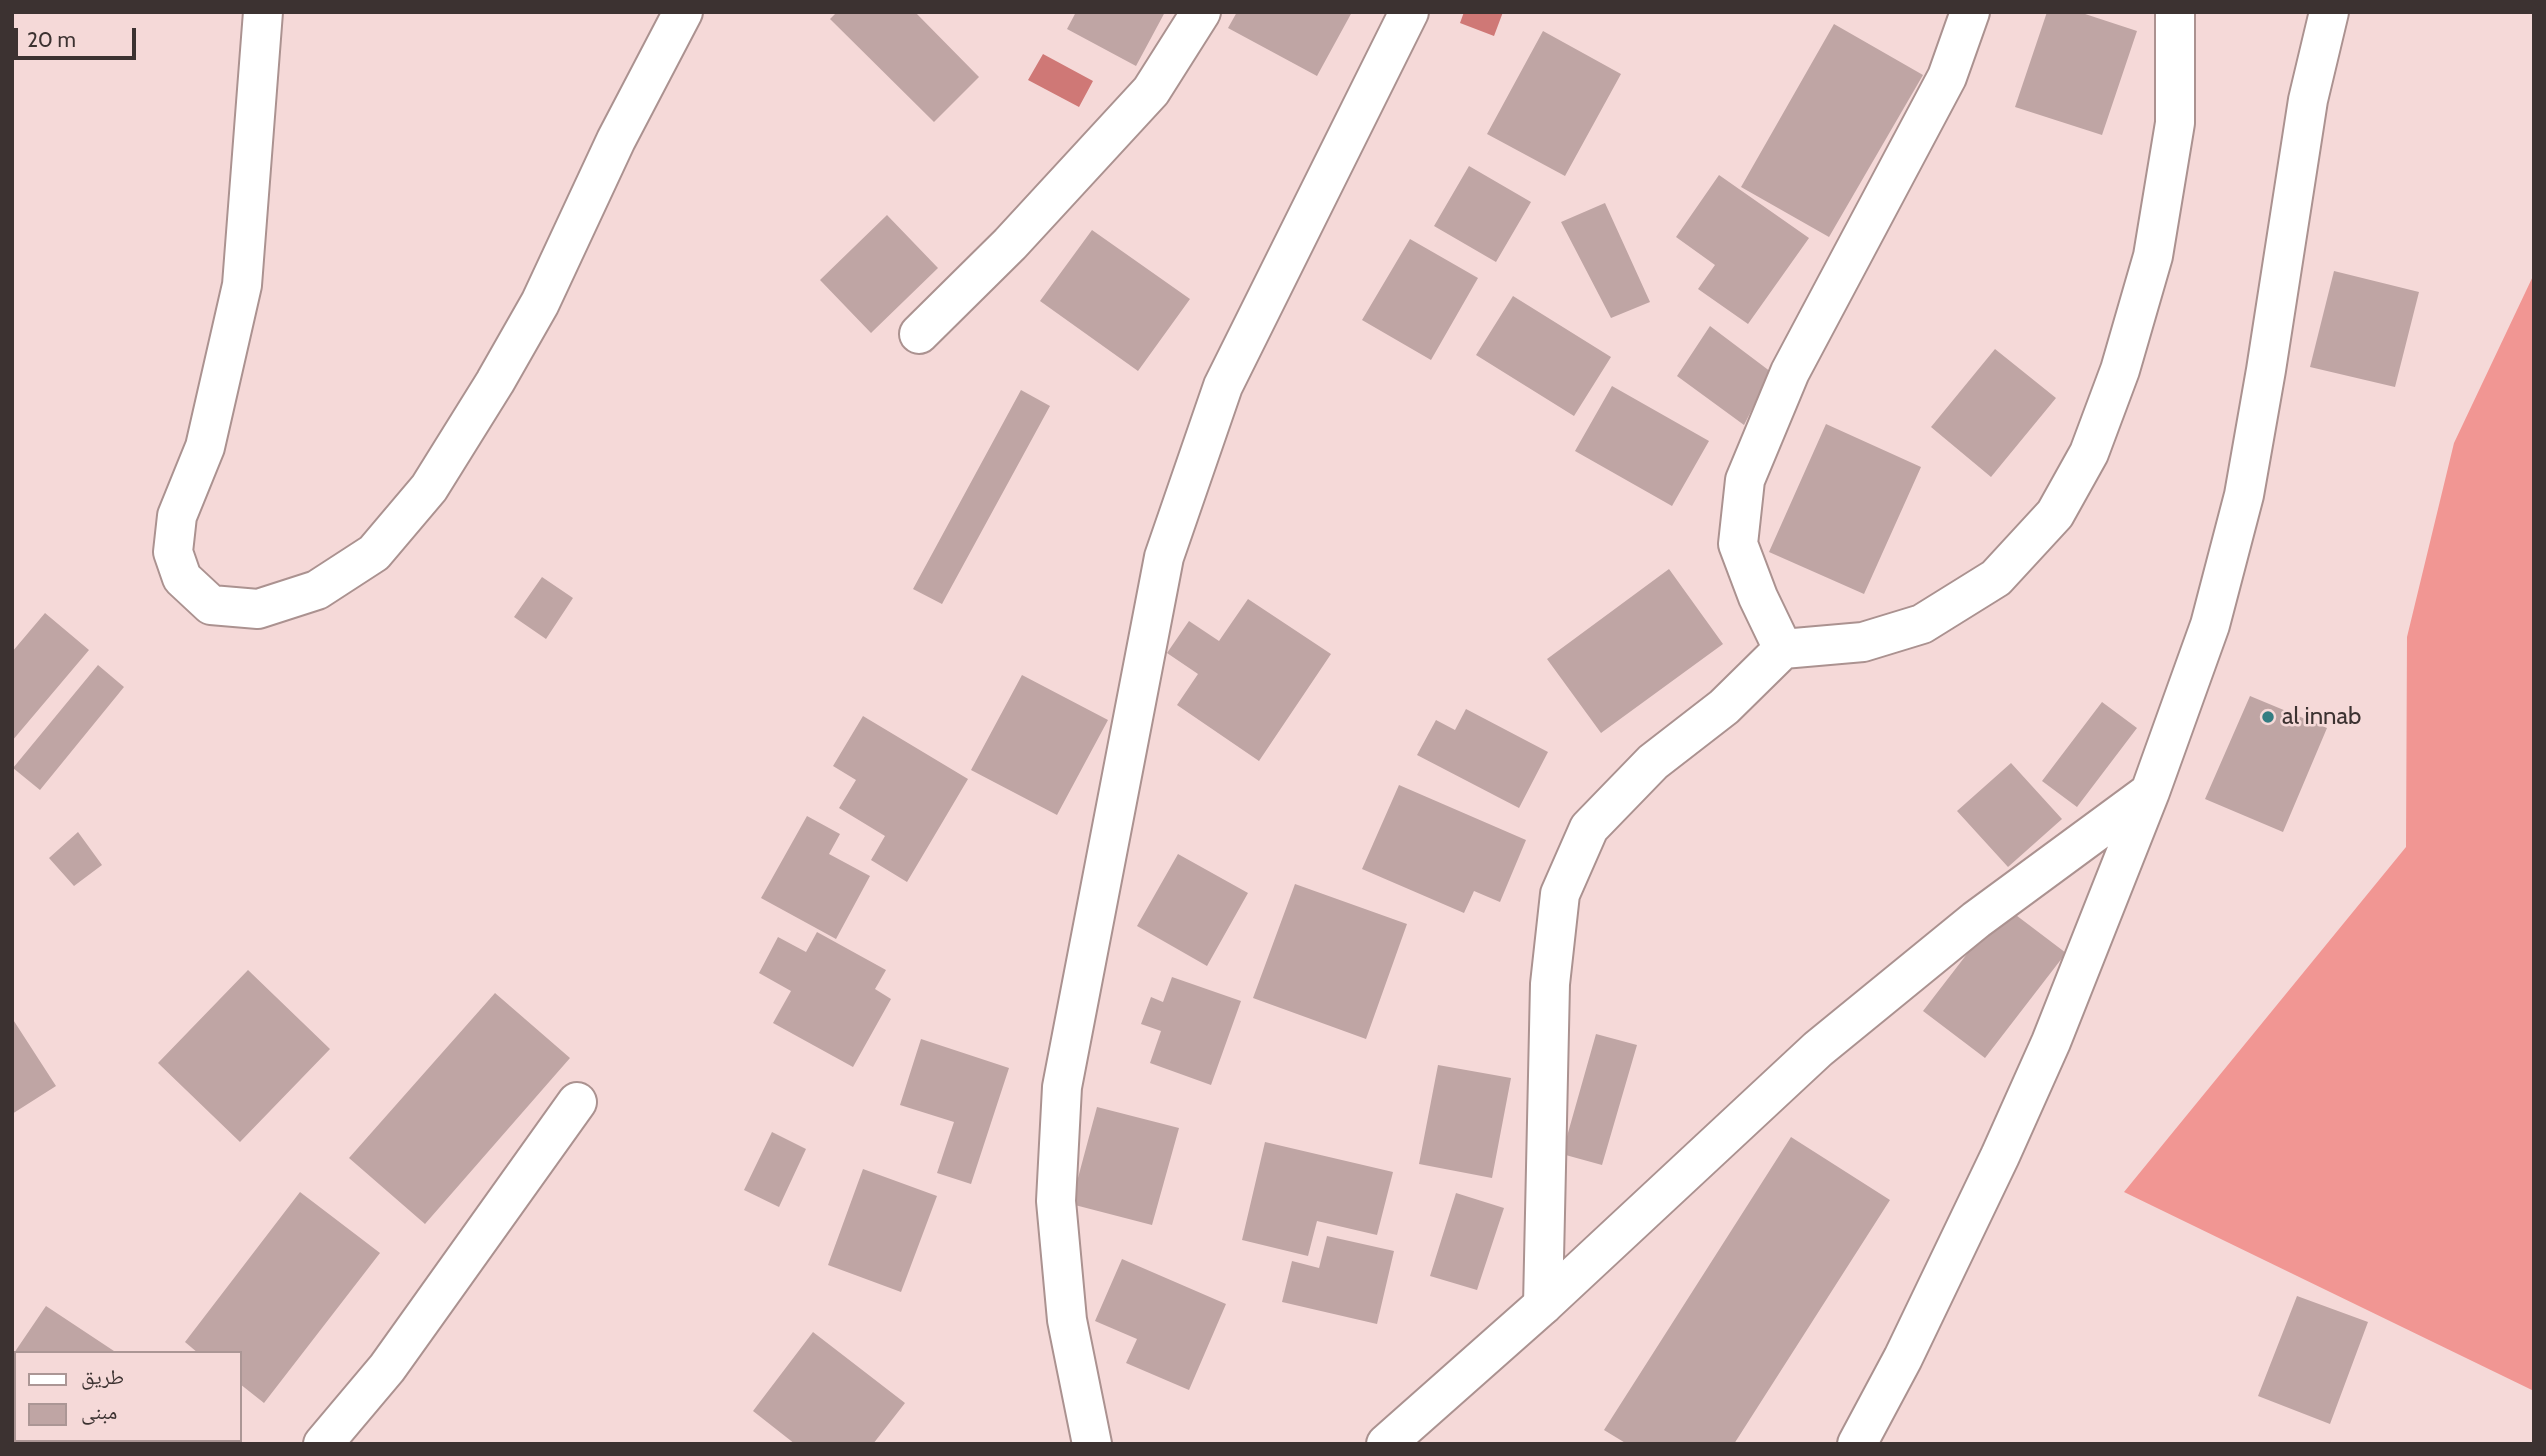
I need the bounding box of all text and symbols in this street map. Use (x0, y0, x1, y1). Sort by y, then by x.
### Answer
scale bar (18, 14, 140, 58)
text: 20 m (27, 27, 76, 52)
place label: al innab (2282, 703, 2361, 731)
marker: al innab (2260, 709, 2276, 725)
legend (14, 1351, 242, 1442)
text: طريق (81, 1364, 124, 1389)
text: مبنى (81, 1399, 117, 1424)

